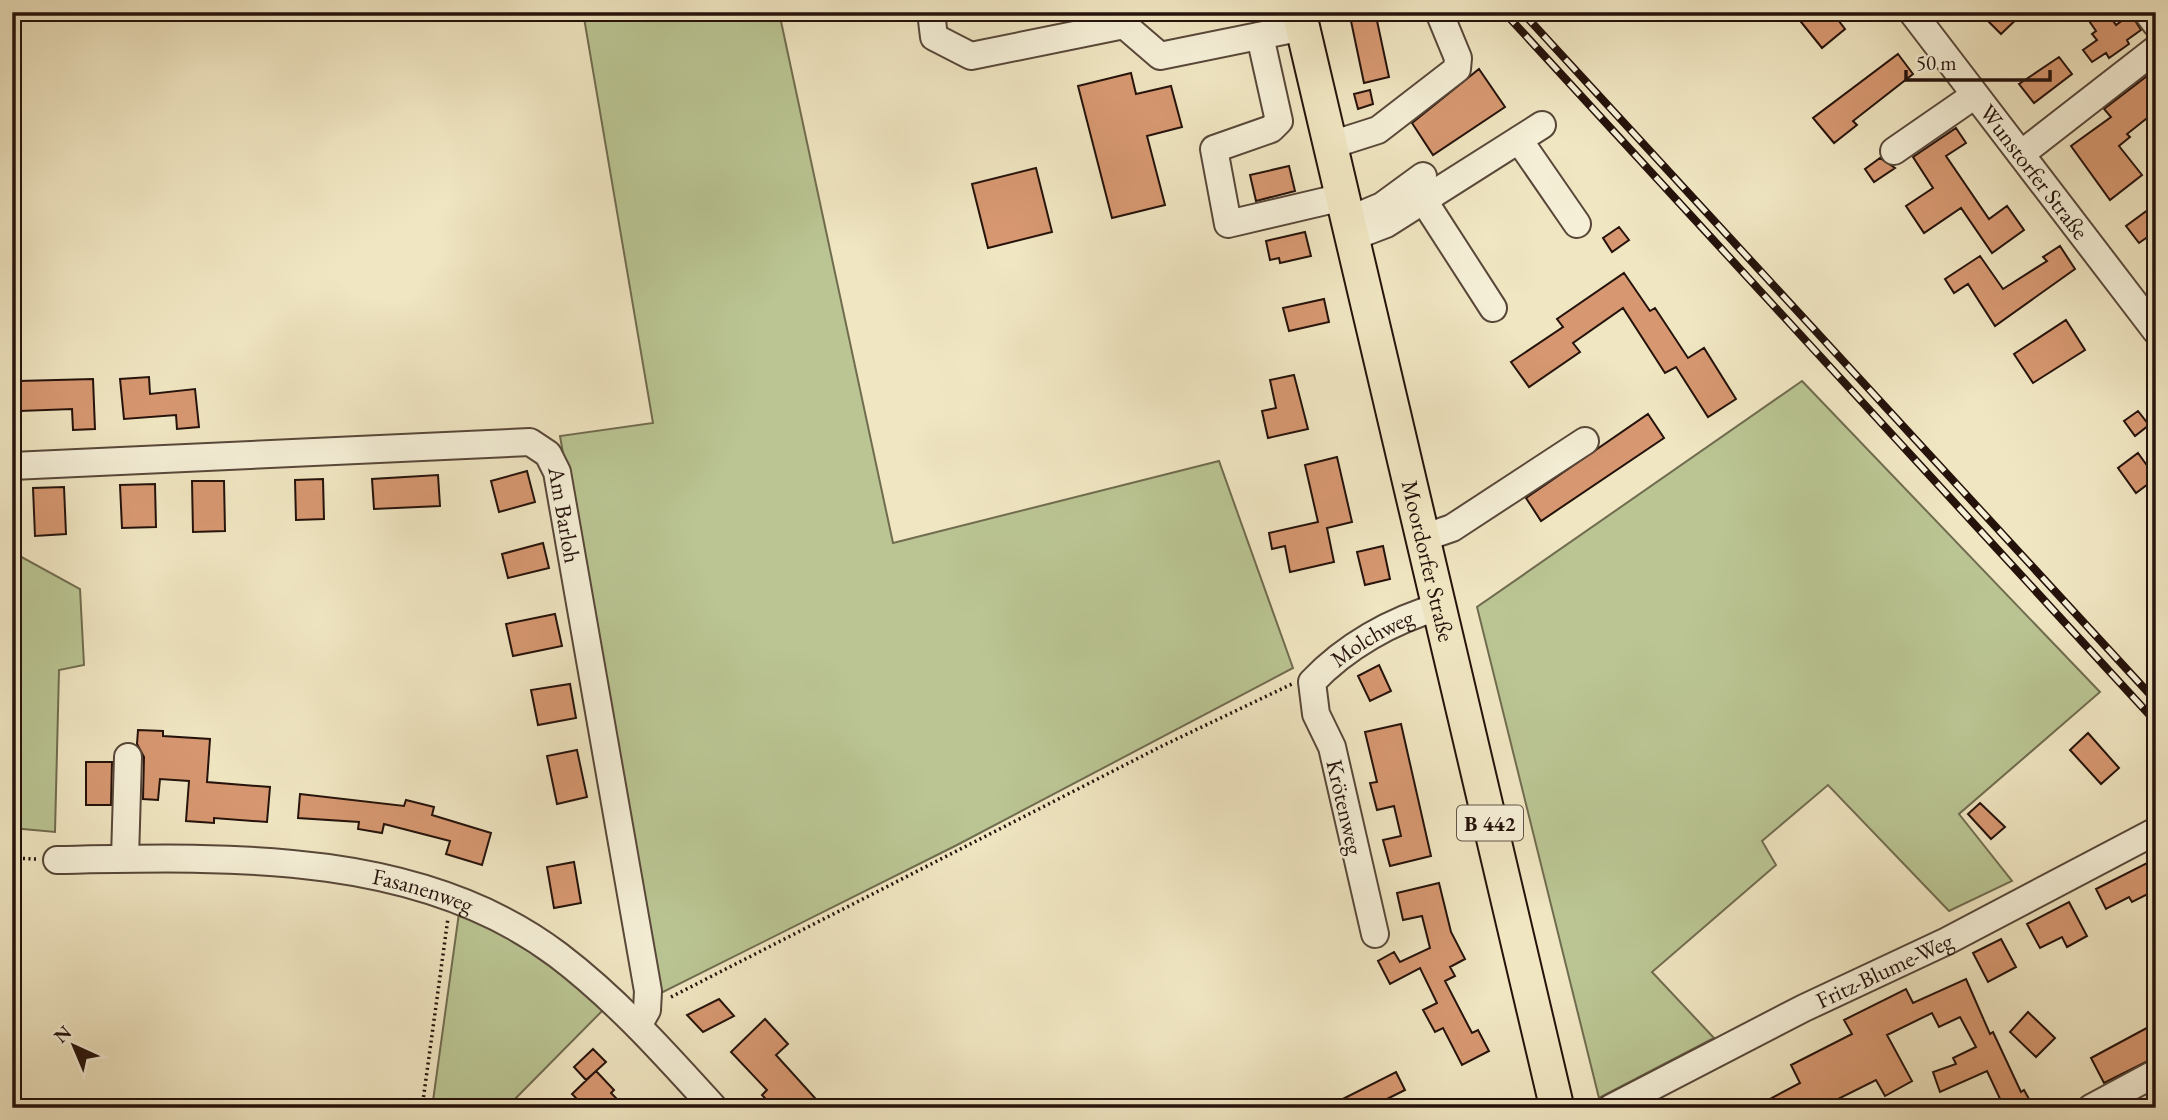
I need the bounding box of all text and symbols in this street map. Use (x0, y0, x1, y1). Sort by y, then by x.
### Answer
scale bar (1906, 38, 2049, 82)
text: 50 m (1916, 49, 1957, 76)
street label: Wunstorfer Straße (1973, 98, 2095, 245)
street label: Am Barloh (541, 464, 588, 566)
street label: Moordorfer Straße (1395, 477, 1462, 645)
street label: Molchweg (1324, 602, 1419, 674)
street label: Krötenweg (1320, 757, 1371, 858)
road number: B 442 (1457, 806, 1523, 840)
street label: Fasanenweg (370, 861, 479, 920)
street label: Fritz-Blume-Weg (1811, 925, 1958, 1015)
north arrow (38, 1012, 108, 1082)
text: N (48, 1019, 77, 1048)

